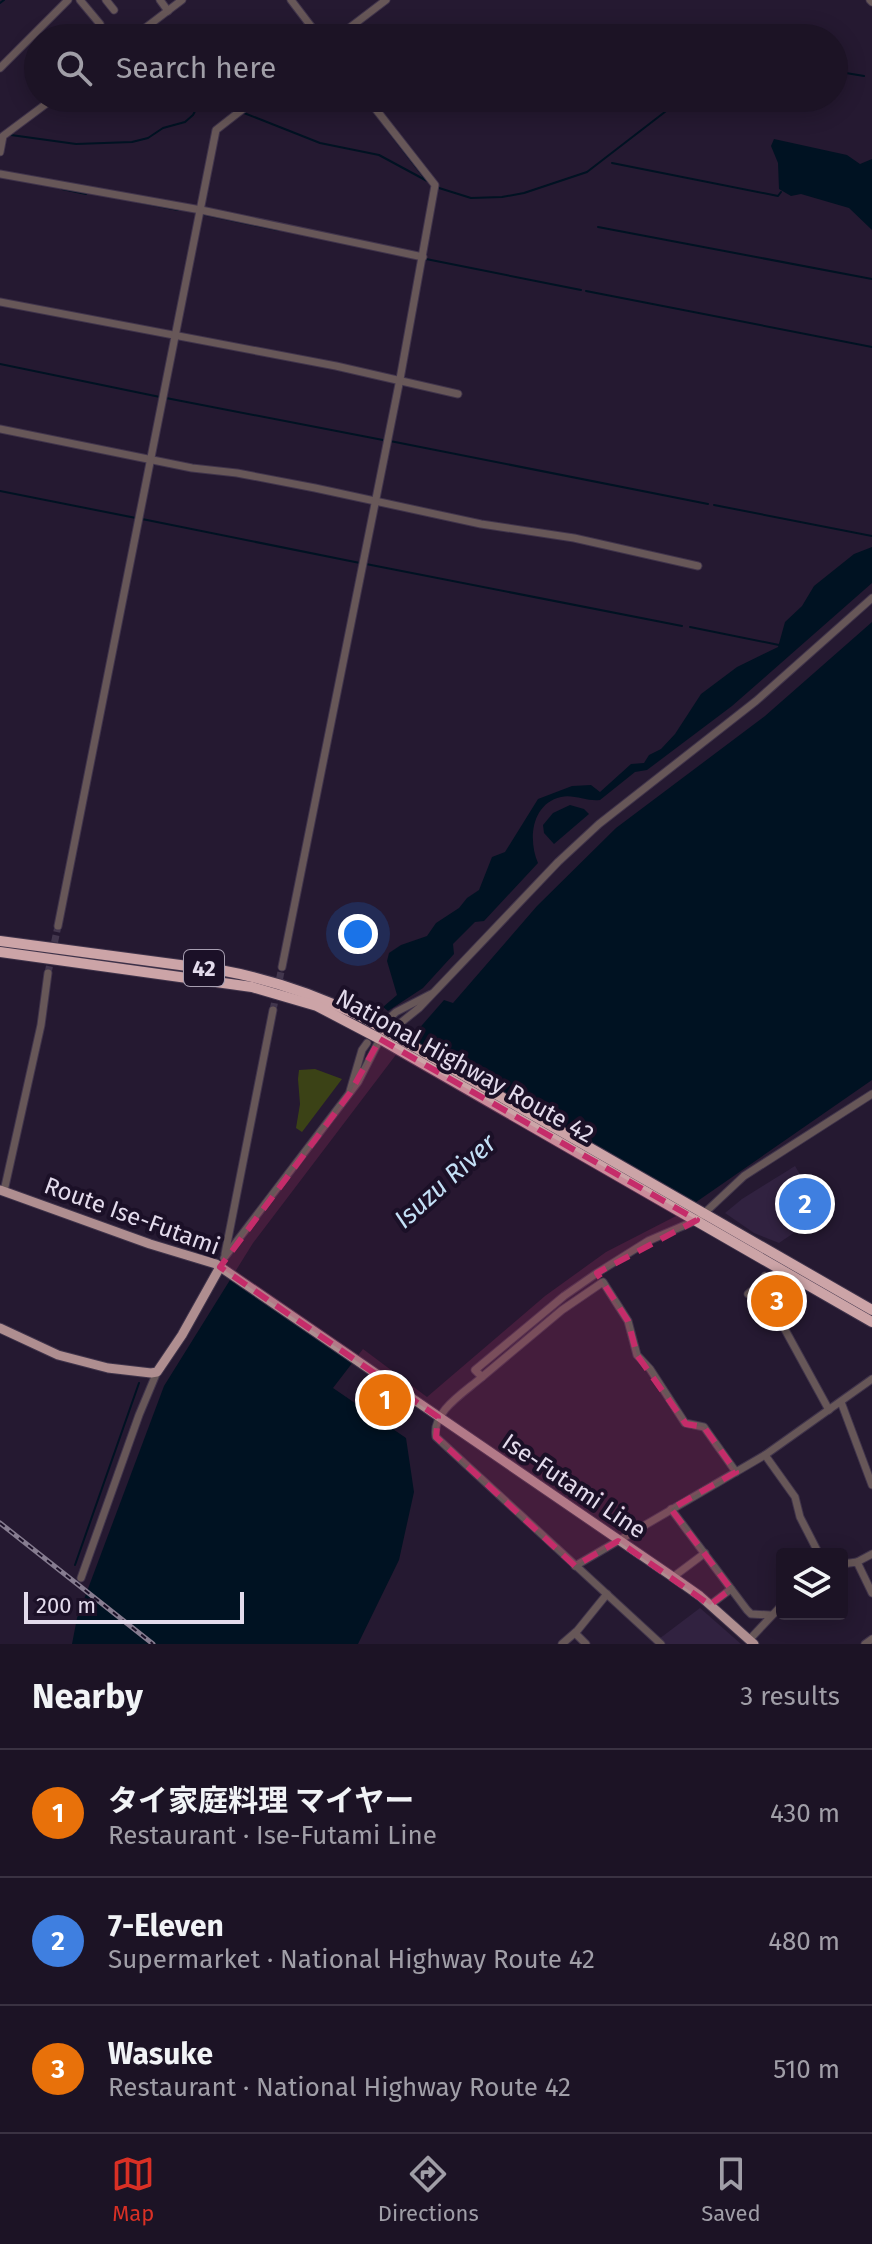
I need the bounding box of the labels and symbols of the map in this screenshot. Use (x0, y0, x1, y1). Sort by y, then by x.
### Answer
your location (338, 914, 378, 954)
road number: 42 (184, 950, 224, 986)
street label: National Highway Route 42 (331, 983, 599, 1149)
water label: Isuzu River (388, 1127, 503, 1235)
street label: Route Ise-Futami (40, 1171, 224, 1261)
pin: 2 (779, 1174, 831, 1234)
pin: 3 (751, 1271, 803, 1331)
pin: 1 (359, 1370, 411, 1430)
street label: Ise-Futami Line (497, 1428, 651, 1544)
scale bar (24, 1588, 244, 1624)

